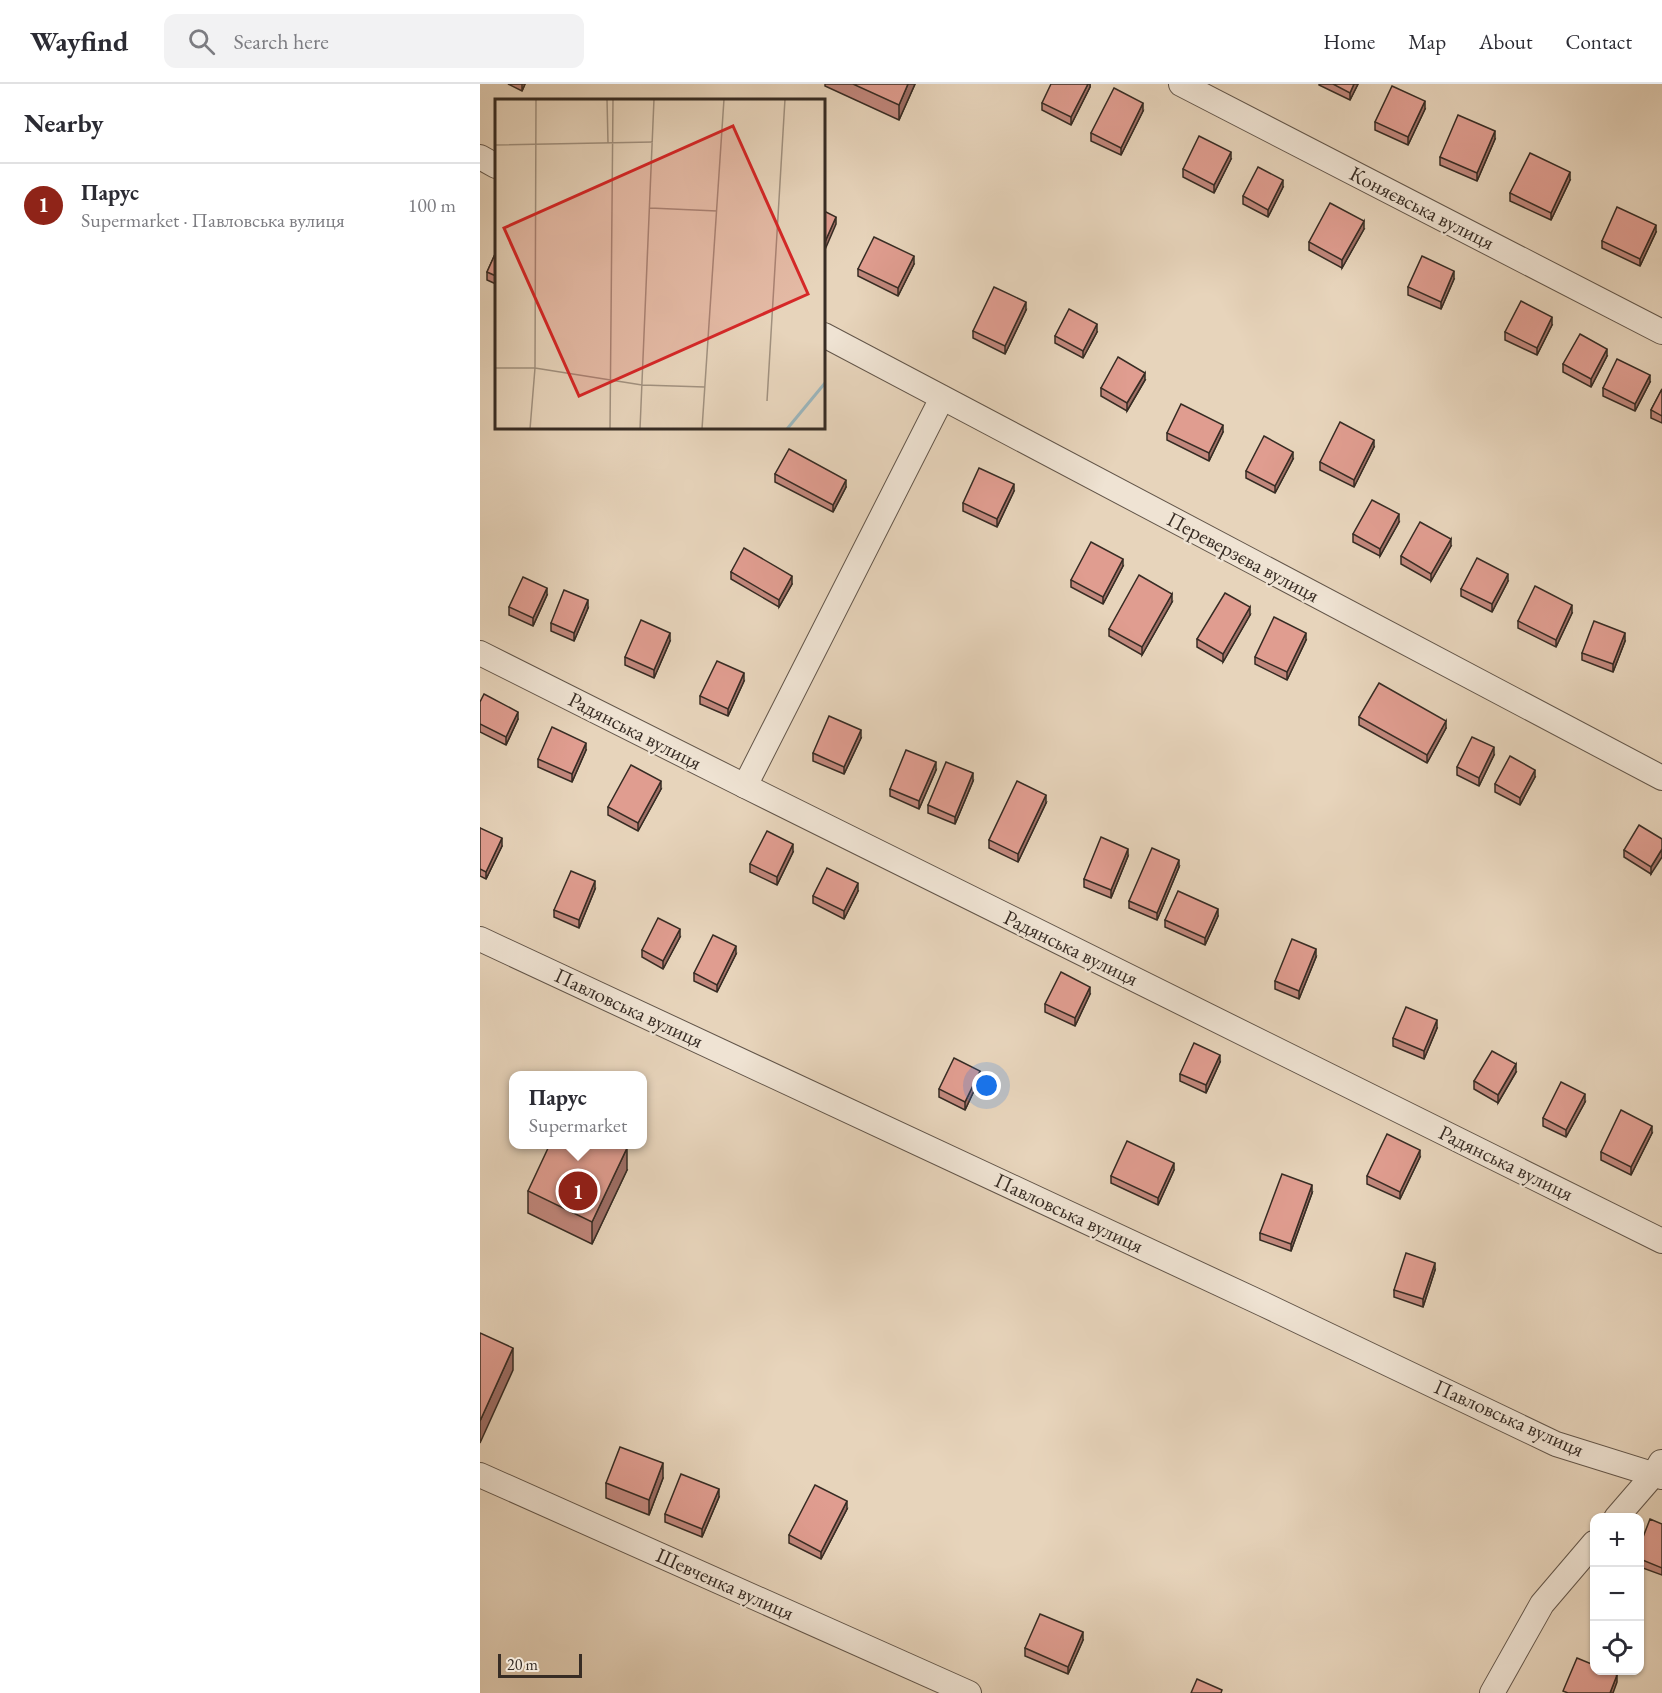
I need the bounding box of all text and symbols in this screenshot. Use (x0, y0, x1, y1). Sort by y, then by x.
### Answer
search box (164, 14, 584, 68)
text: Wayfind (30, 23, 128, 59)
icon: search (185, 25, 218, 58)
text: Search here (233, 27, 329, 56)
text: Home (1323, 28, 1375, 55)
text: Map (1408, 28, 1446, 55)
text: About (1479, 28, 1532, 55)
text: Contact (1565, 28, 1632, 55)
inset map (495, 99, 825, 429)
text: Nearby (24, 106, 104, 140)
street label: Коняєвська вулиця (1345, 159, 1499, 256)
text: Парус (81, 178, 139, 207)
text: 1 (38, 192, 49, 218)
text: 100 m (408, 192, 456, 218)
text: Supermarket · Павловська вулиця (81, 207, 345, 233)
street label: Переверзєва вулиця (1162, 505, 1324, 608)
street label: Радянська вулиця (564, 685, 706, 776)
street label: Радянська вулиця (1000, 903, 1143, 992)
street label: Павловська вулиця (551, 961, 708, 1054)
popup (509, 1071, 647, 1149)
your location (972, 1071, 1001, 1100)
text: Парус (529, 1083, 587, 1112)
text: Supermarket (529, 1112, 627, 1138)
street label: Радянська вулиця (1435, 1118, 1578, 1207)
street label: Павловська вулиця (991, 1166, 1148, 1259)
pin: 1 (558, 1168, 598, 1214)
street label: Павловська вулиця (1430, 1372, 1588, 1463)
map controls (1590, 1513, 1644, 1675)
button: + (1590, 1513, 1644, 1567)
street label: Шевченка вулиця (652, 1541, 798, 1626)
button: − (1590, 1567, 1644, 1621)
button: locate (1590, 1621, 1644, 1675)
scale bar (498, 1651, 582, 1678)
text: 20 m (507, 1654, 538, 1675)

